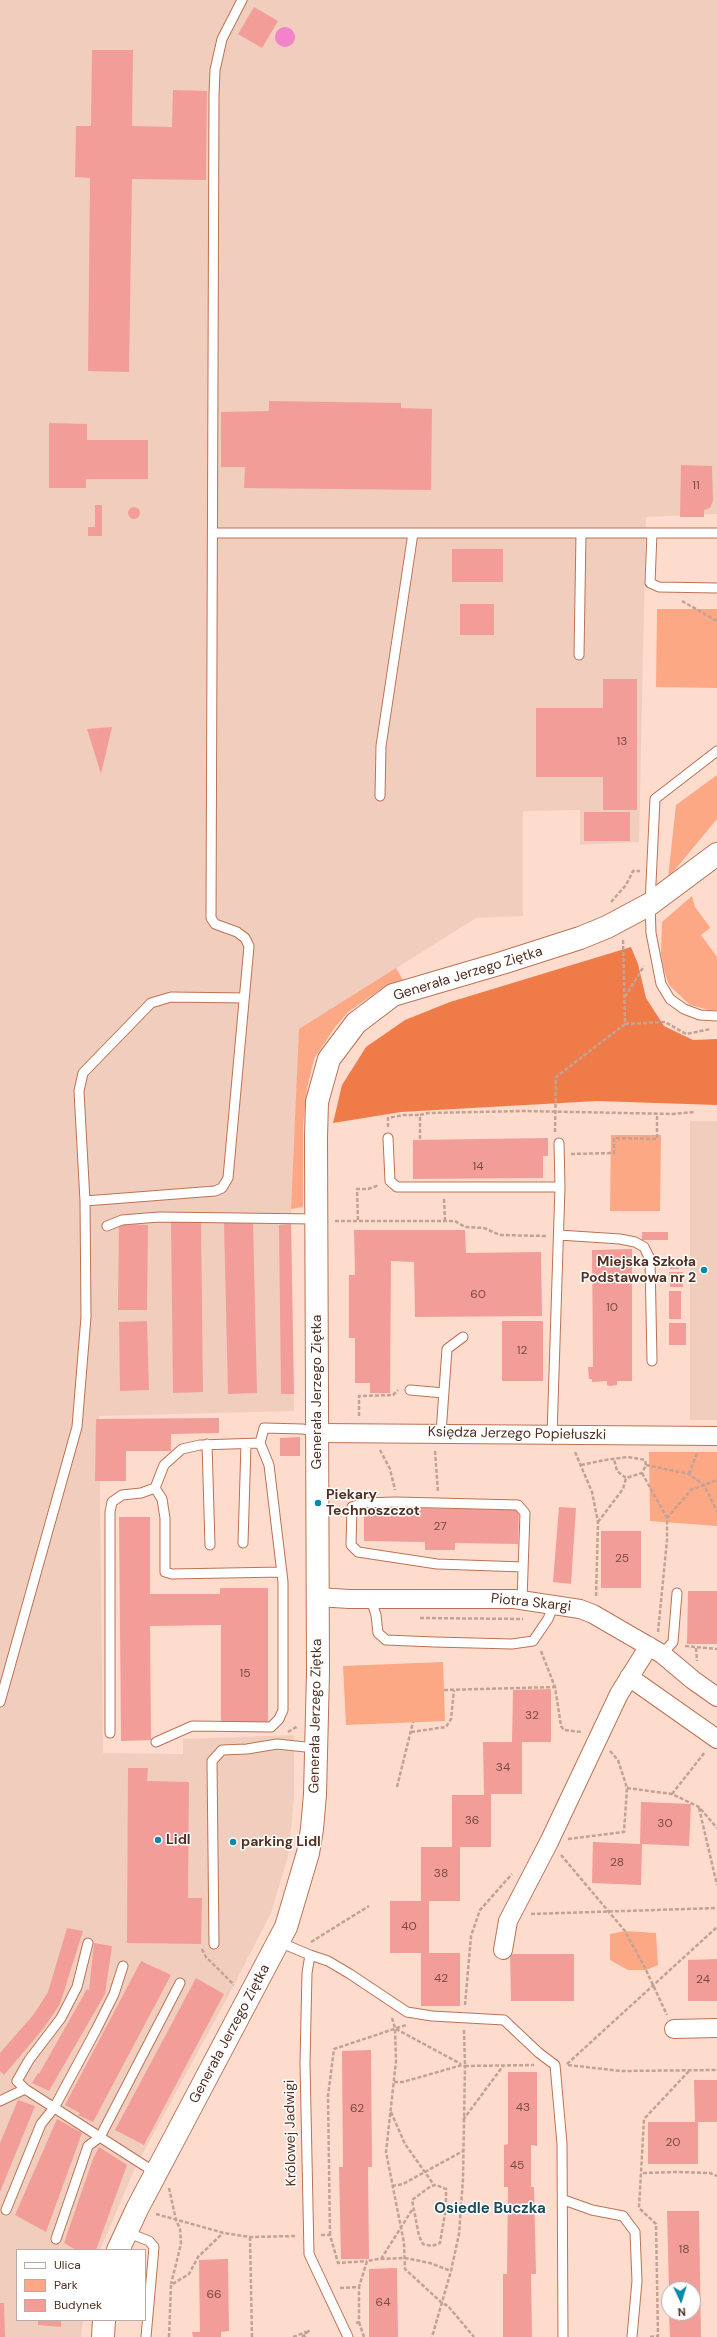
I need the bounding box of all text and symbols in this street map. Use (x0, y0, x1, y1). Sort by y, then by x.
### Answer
house number: 11 (692, 479, 700, 493)
house number: 13 (617, 735, 627, 749)
street label: Generała Jerzego Ziętka (391, 943, 545, 1005)
house number: 14 (472, 1160, 484, 1174)
place label: Miejska Szkoła Podstawowa nr 2 (581, 1254, 696, 1286)
marker: Miejska Szkoła Podstawowa nr 2 (699, 1265, 709, 1275)
house number: 60 (470, 1288, 486, 1302)
house number: 10 (606, 1301, 618, 1315)
street label: Generała Jerzego Ziętka (309, 1315, 325, 1469)
house number: 12 (517, 1344, 527, 1358)
street label: Księdza Jerzego Popiełuszki (428, 1424, 606, 1444)
place label: Piekary Technoszczot (326, 1487, 420, 1520)
marker: Piekary Technoszczot (313, 1498, 323, 1508)
house number: 27 (433, 1520, 447, 1534)
house number: 25 (615, 1552, 629, 1566)
street label: Piotra Skargi (490, 1590, 572, 1616)
street label: Generała Jerzego Ziętka (306, 1638, 326, 1794)
house number: 15 (239, 1667, 251, 1681)
house number: 32 (525, 1709, 539, 1723)
house number: 34 (496, 1761, 510, 1775)
house number: 36 (465, 1814, 479, 1828)
house number: 30 (657, 1817, 673, 1831)
place label: Lidl (166, 1832, 191, 1848)
place label: parking Lidl (241, 1834, 321, 1850)
marker: Lidl (153, 1835, 163, 1845)
marker: parking Lidl (228, 1837, 238, 1847)
house number: 28 (610, 1856, 624, 1870)
house number: 38 (434, 1867, 448, 1881)
house number: 40 (401, 1920, 417, 1934)
street label: Generała Jerzego Ziętka (186, 1962, 274, 2106)
house number: 42 (434, 1972, 448, 1986)
house number: 24 (696, 1973, 710, 1987)
street label: Królowej Jadwigi (282, 2080, 300, 2186)
house number: 43 (516, 2101, 530, 2115)
house number: 62 (350, 2102, 364, 2116)
house number: 20 (666, 2136, 680, 2150)
house number: 45 (510, 2159, 524, 2173)
district label: Osiedle Buczka (434, 2200, 546, 2218)
house number: 18 (678, 2243, 690, 2257)
legend (16, 2249, 146, 2321)
text: Ulica (54, 2257, 81, 2273)
text: Park (54, 2277, 78, 2293)
north arrow (661, 2281, 701, 2321)
house number: 66 (206, 2288, 222, 2302)
house number: 64 (376, 2296, 390, 2310)
text: Budynek (54, 2297, 102, 2313)
text: N (677, 2305, 686, 2319)

